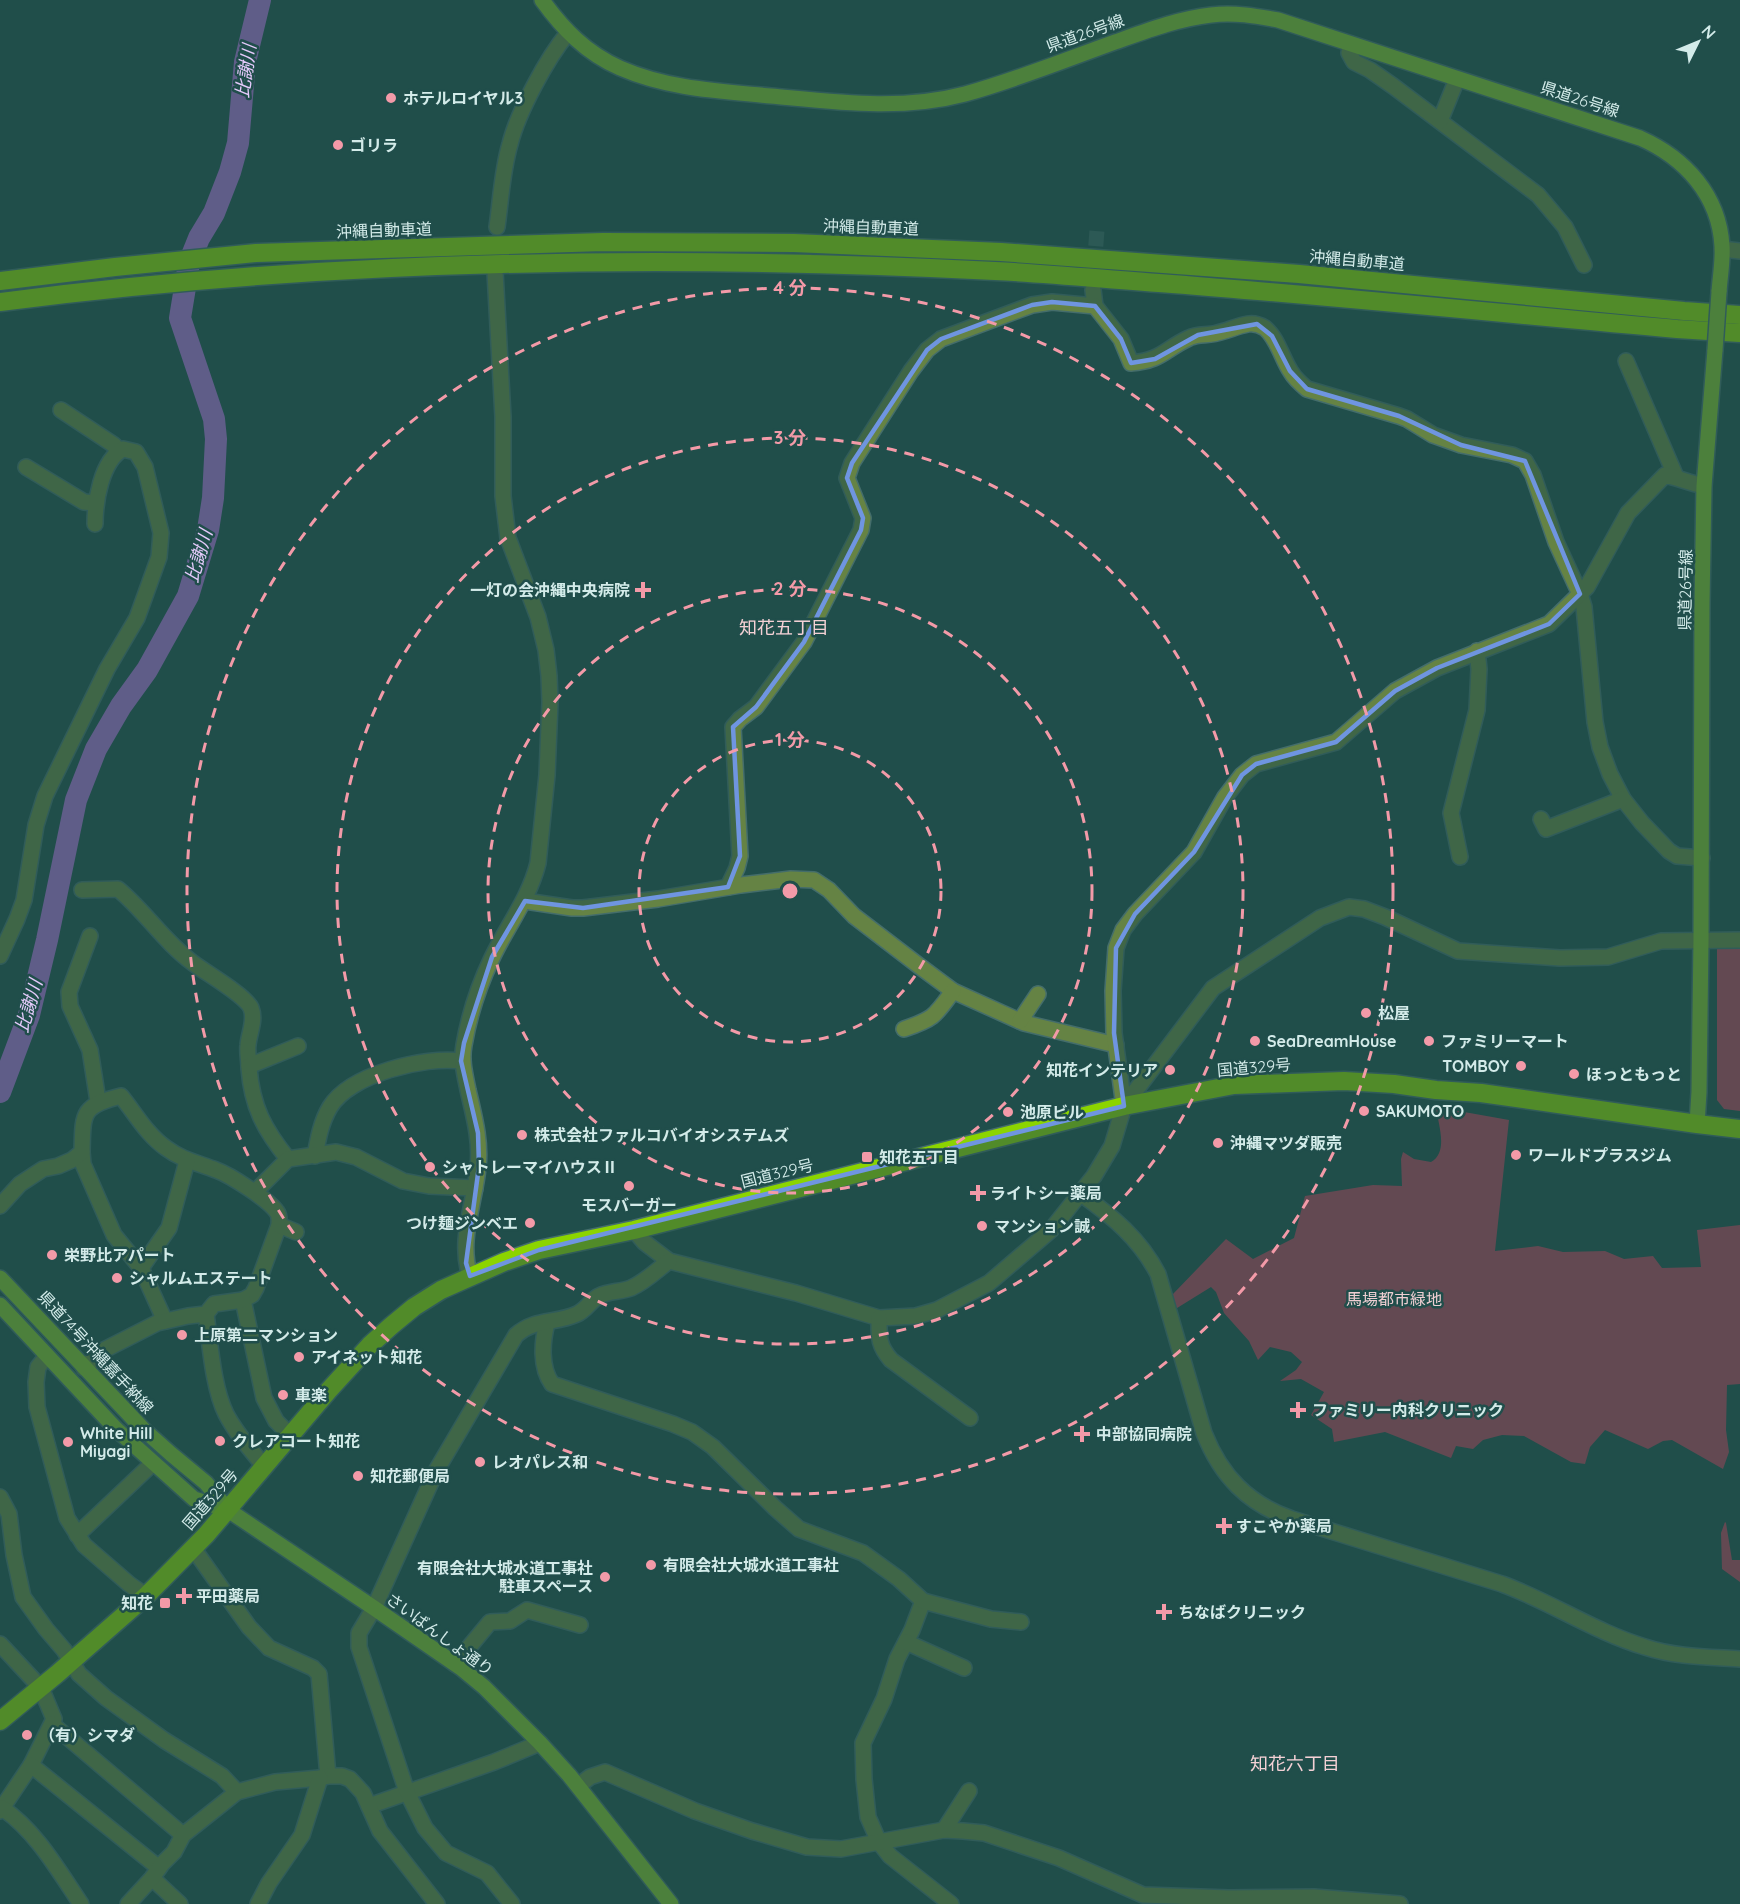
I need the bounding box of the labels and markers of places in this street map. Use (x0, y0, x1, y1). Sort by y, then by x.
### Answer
place label: ホテルロイヤル3 (403, 88, 523, 108)
marker: ホテルロイヤル3 (384, 91, 398, 105)
place label: ゴリラ (350, 135, 398, 155)
marker: ゴリラ (331, 138, 345, 152)
place label: 一灯の会沖縄中央病院 (470, 580, 630, 600)
marker: 一灯の会沖縄中央病院 (634, 581, 652, 599)
centre of rings (780, 881, 800, 901)
place label: 松屋 (1378, 1003, 1410, 1023)
marker: 松屋 (1359, 1006, 1373, 1020)
place label: SeaDreamHouse (1267, 1031, 1396, 1051)
place label: ファミリーマート (1441, 1031, 1569, 1051)
marker: SeaDreamHouse (1248, 1034, 1262, 1048)
marker: ファミリーマート (1422, 1034, 1436, 1048)
place label: TOMBOY (1442, 1056, 1509, 1076)
marker: TOMBOY (1514, 1059, 1528, 1073)
place label: 知花インテリア (1046, 1060, 1158, 1080)
marker: 知花インテリア (1163, 1063, 1177, 1077)
place label: ほっともっと (1586, 1064, 1682, 1084)
marker: ほっともっと (1567, 1067, 1581, 1081)
place label: SAKUMOTO (1376, 1101, 1464, 1121)
place label: 池原ビル (1020, 1102, 1084, 1122)
marker: SAKUMOTO (1357, 1104, 1371, 1118)
marker: 池原ビル (1001, 1105, 1015, 1119)
place label: 株式会社ファルコバイオシステムズ (534, 1125, 789, 1145)
marker: 株式会社ファルコバイオシステムズ (515, 1128, 529, 1142)
place label: 沖縄マツダ販売 (1230, 1133, 1342, 1153)
marker: 沖縄マツダ販売 (1211, 1136, 1225, 1150)
place label: ワールドプラスジム (1528, 1145, 1672, 1165)
place label: 知花五丁目 (879, 1147, 959, 1167)
marker: ワールドプラスジム (1509, 1148, 1523, 1162)
marker: 知花五丁目 (860, 1150, 874, 1164)
place label: シャトレーマイハウスⅡ (442, 1157, 618, 1177)
marker: シャトレーマイハウスⅡ (423, 1160, 437, 1174)
marker: モスバーガー (622, 1179, 636, 1193)
place label: ライトシー薬局 (990, 1183, 1102, 1203)
marker: ライトシー薬局 (971, 1186, 985, 1200)
place label: モスバーガー (581, 1195, 677, 1215)
place label: つけ麺ジンベエ (406, 1213, 518, 1233)
marker: つけ麺ジンベエ (523, 1216, 537, 1230)
place label: マンション誠 (994, 1216, 1090, 1236)
marker: マンション誠 (975, 1219, 989, 1233)
place label: 栄野比アパート (64, 1245, 176, 1265)
marker: 栄野比アパート (45, 1248, 59, 1262)
place label: シャルムエステート (129, 1268, 273, 1288)
marker: シャルムエステート (110, 1271, 124, 1285)
place label: 上原第二マンション (194, 1325, 338, 1345)
marker: 上原第二マンション (175, 1328, 189, 1342)
place label: アイネット知花 (311, 1347, 422, 1367)
marker: アイネット知花 (292, 1350, 306, 1364)
place label: 車楽 (295, 1385, 327, 1405)
marker: 車楽 (276, 1388, 290, 1402)
place label: ファミリー内科クリニック (1312, 1400, 1504, 1420)
marker: ファミリー内科クリニック (1289, 1401, 1307, 1419)
place label: White Hill Miyagi (80, 1423, 153, 1461)
place label: 中部協同病院 (1096, 1424, 1192, 1444)
marker: 中部協同病院 (1073, 1425, 1091, 1443)
place label: クレアコート知花 (232, 1431, 360, 1451)
marker: クレアコート知花 (213, 1434, 227, 1448)
marker: White Hill Miyagi (61, 1435, 75, 1449)
place label: レオパレス和 (492, 1452, 588, 1472)
marker: レオパレス和 (473, 1455, 487, 1469)
place label: 知花郵便局 (370, 1466, 450, 1486)
marker: 知花郵便局 (351, 1469, 365, 1483)
place label: すこやか薬局 (1236, 1516, 1332, 1536)
marker: すこやか薬局 (1217, 1519, 1231, 1533)
place label: 有限会社大城水道工事社 (663, 1555, 839, 1575)
place label: 有限会社大城水道工事社 駐車スペース (417, 1558, 593, 1596)
marker: 有限会社大城水道工事社 (644, 1558, 658, 1572)
marker: 有限会社大城水道工事社 駐車スペース (598, 1570, 612, 1584)
place label: 平田薬局 (196, 1586, 260, 1606)
marker: 平田薬局 (177, 1589, 191, 1603)
place label: 知花 (121, 1593, 153, 1613)
marker: 知花 (158, 1596, 172, 1610)
place label: ちなばクリニック (1178, 1602, 1306, 1622)
marker: ちなばクリニック (1155, 1603, 1173, 1621)
place label: （有）シマダ (39, 1725, 135, 1745)
marker: （有）シマダ (20, 1728, 34, 1742)

